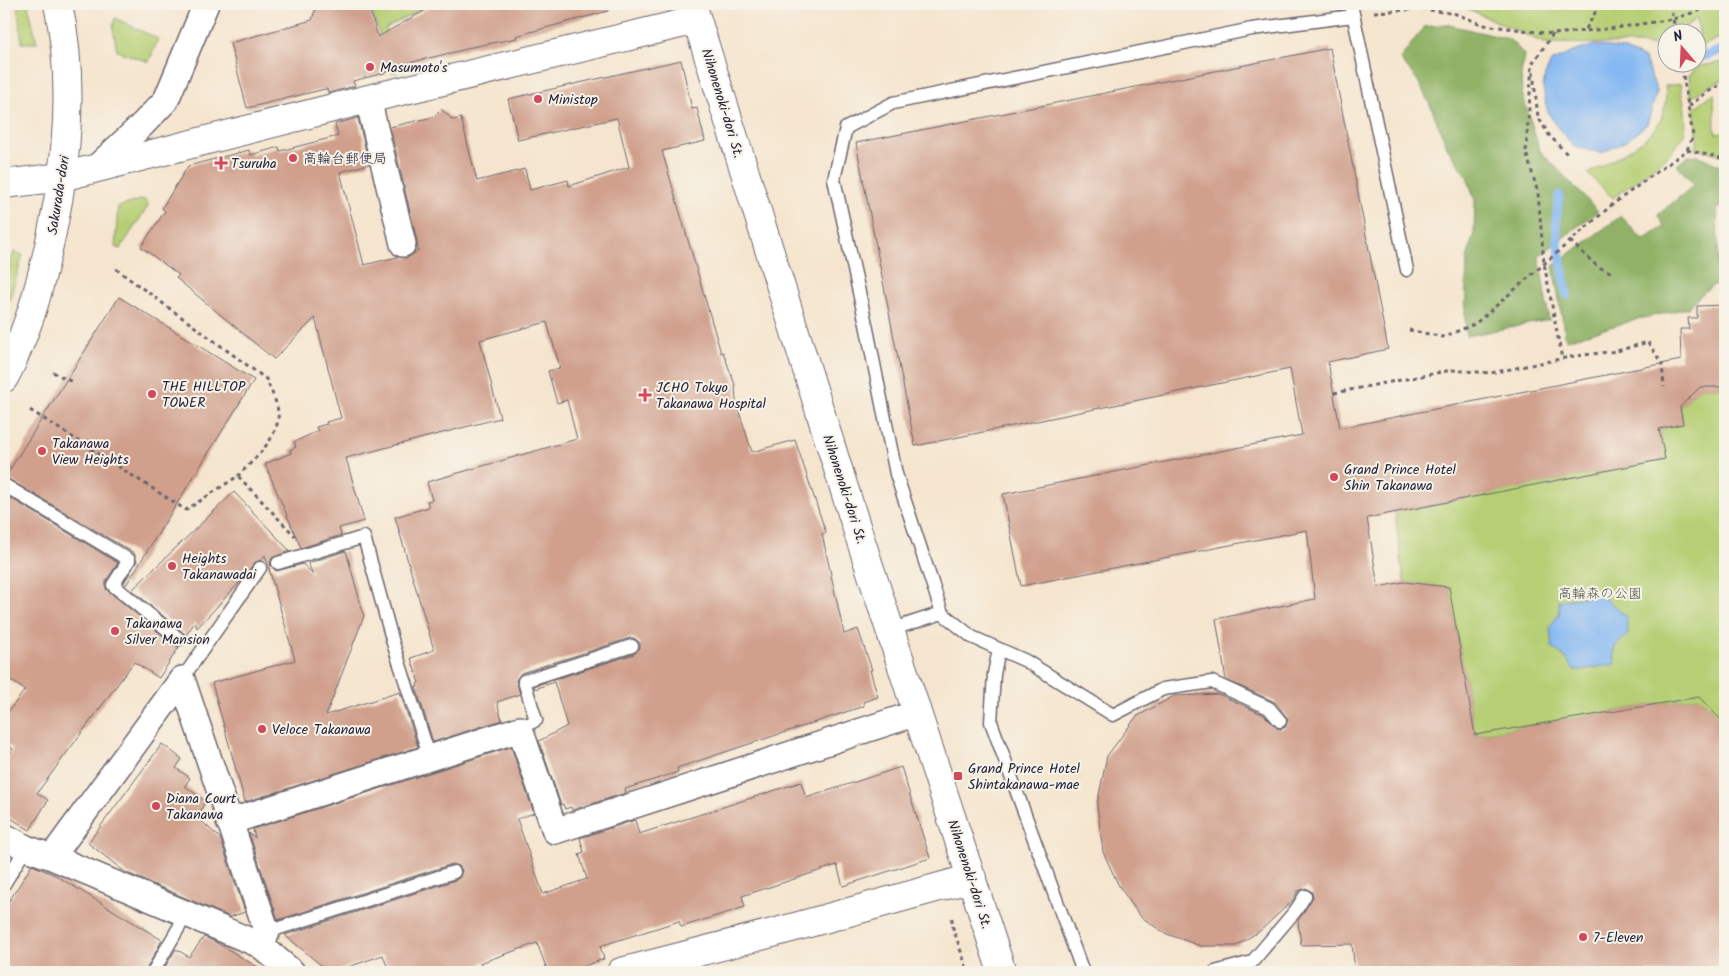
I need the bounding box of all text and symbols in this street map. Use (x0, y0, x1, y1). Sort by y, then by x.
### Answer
north arrow (1656, 22, 1706, 72)
text: N (1670, 25, 1686, 48)
street label: Nihonenoki-dori St. (695, 46, 749, 161)
place label: Masumoto's (380, 57, 448, 79)
marker: Masumoto's (364, 61, 376, 73)
place label: Ministop (548, 89, 598, 111)
marker: Ministop (532, 93, 544, 105)
place label: 高輪台郵便局 (303, 148, 387, 170)
marker: 高輪台郵便局 (287, 152, 299, 164)
street label: Sakurada-dori (42, 153, 76, 236)
place label: Tsuruha (231, 153, 277, 175)
marker: Tsuruha (215, 157, 227, 169)
place label: THE HILLTOP TOWER (162, 376, 246, 414)
place label: JCHO Tokyo Takanawa Hospital (656, 377, 767, 415)
marker: THE HILLTOP TOWER (146, 388, 158, 400)
marker: JCHO Tokyo Takanawa Hospital (638, 388, 652, 402)
street label: Nihonenoki-dori St. (816, 432, 872, 547)
place label: Takanawa View Heights (52, 433, 129, 471)
marker: Takanawa View Heights (36, 445, 48, 457)
place label: Grand Prince Hotel Shin Takanawa (1344, 459, 1456, 497)
marker: Grand Prince Hotel Shin Takanawa (1328, 471, 1340, 483)
place label: Heights Takanawadai (182, 548, 257, 586)
marker: Heights Takanawadai (166, 560, 178, 572)
park label: 高輪森の公園 (1558, 583, 1642, 605)
place label: Takanawa Silver Mansion (125, 613, 210, 651)
marker: Takanawa Silver Mansion (109, 625, 121, 637)
place label: Veloce Takanawa (272, 719, 371, 741)
marker: Veloce Takanawa (256, 723, 268, 735)
place label: Grand Prince Hotel Shintakanawa-mae (968, 758, 1080, 796)
marker: Grand Prince Hotel Shintakanawa-mae (952, 770, 964, 782)
place label: Diana Court Takanawa (166, 788, 237, 826)
marker: Diana Court Takanawa (150, 800, 162, 812)
street label: Nihonenoki-dori St. (941, 817, 997, 932)
place label: 7-Eleven (1593, 927, 1643, 949)
marker: 7-Eleven (1577, 931, 1589, 943)

